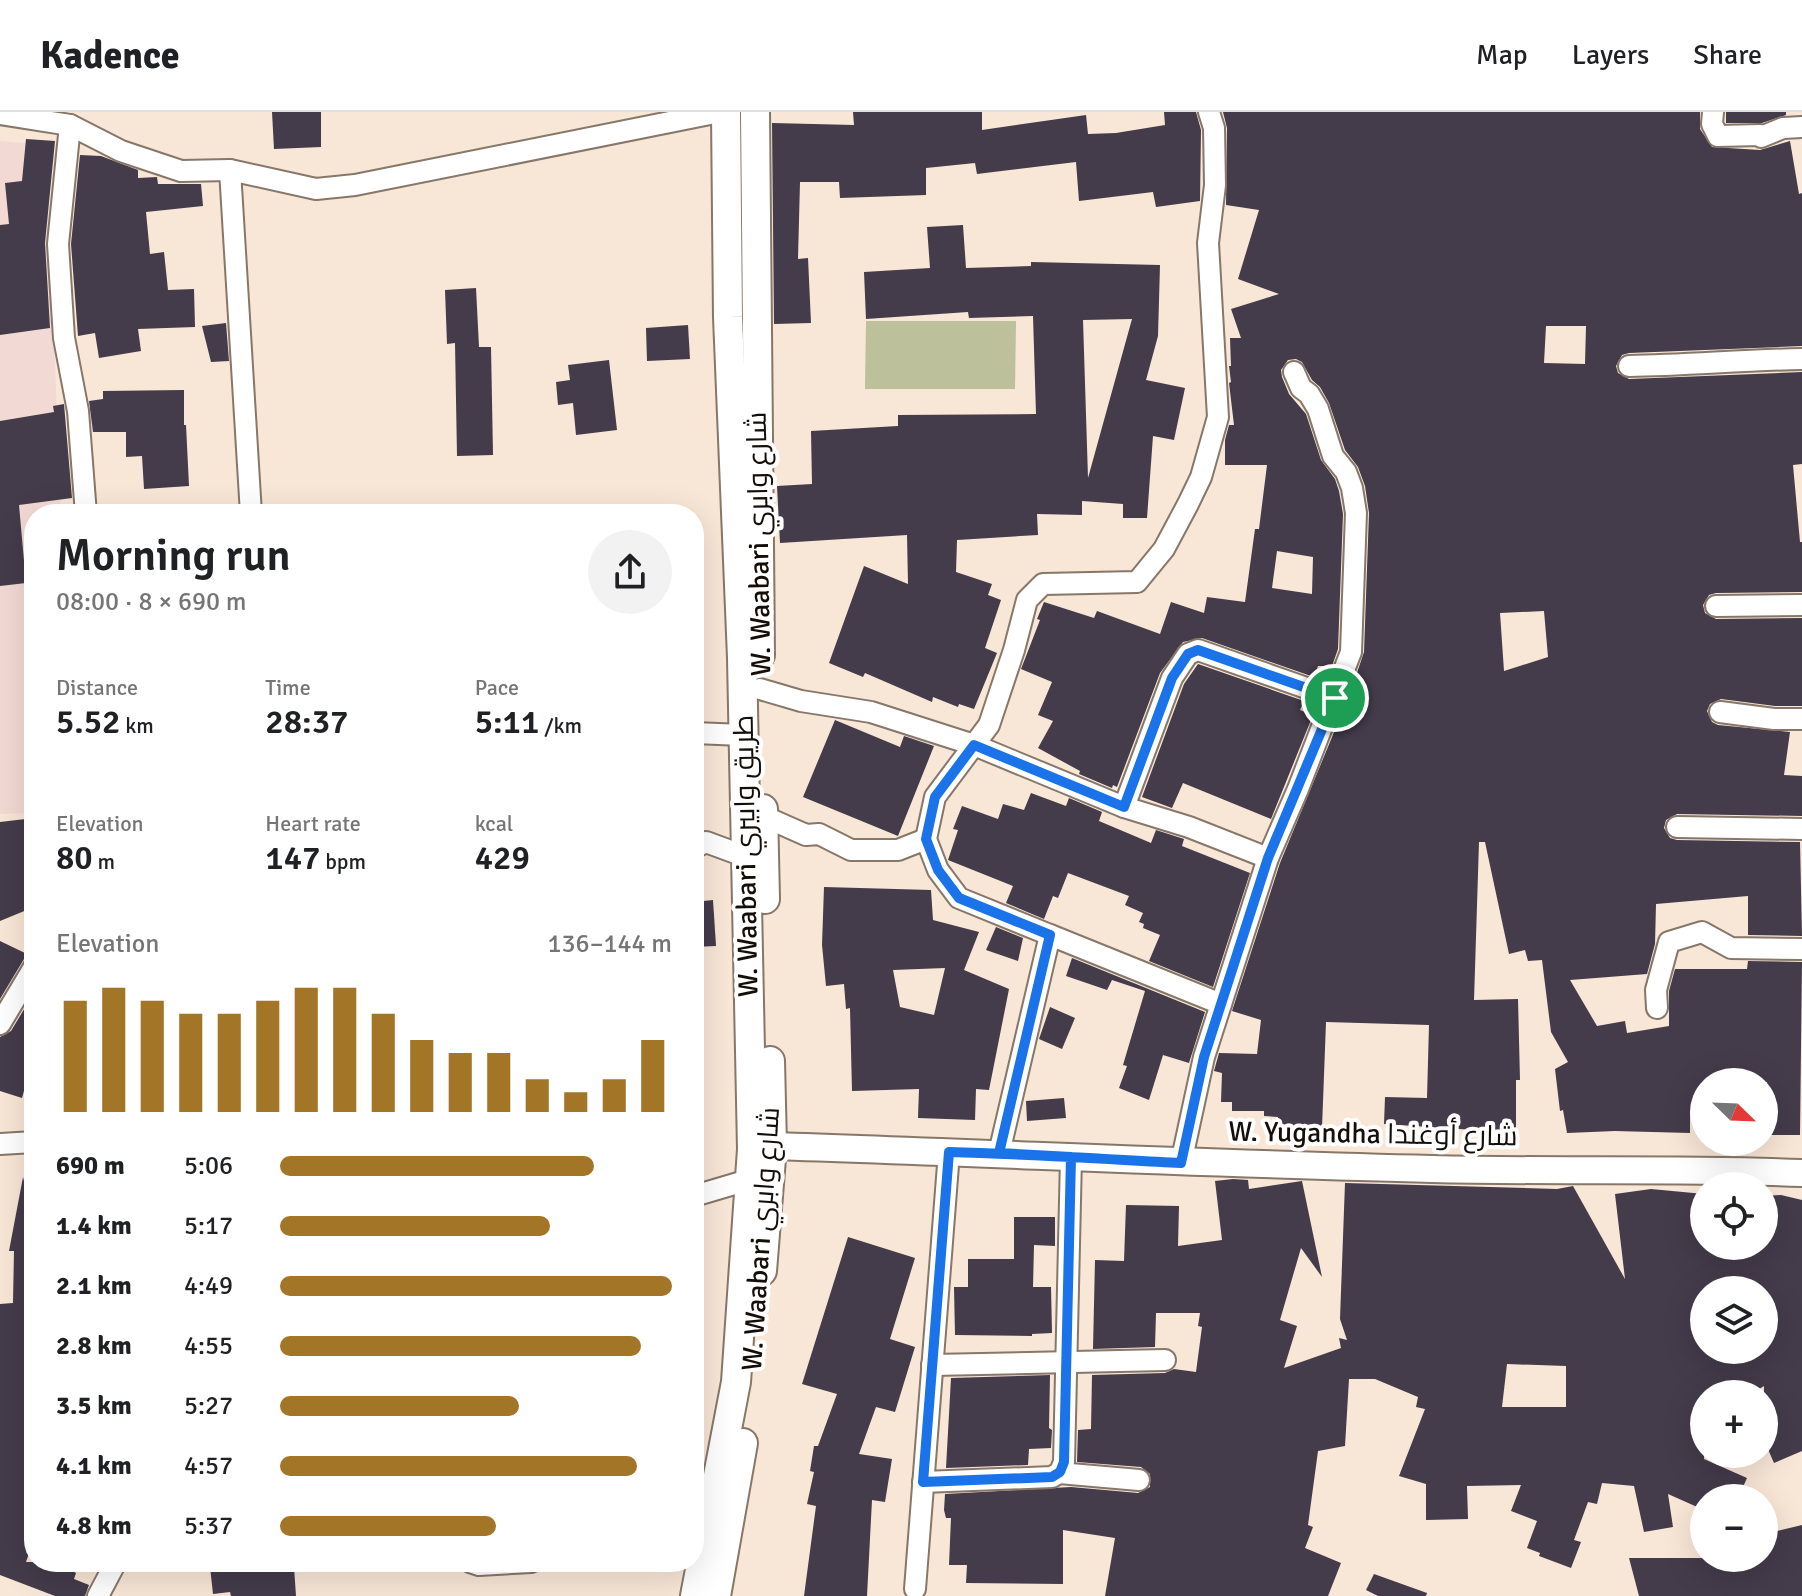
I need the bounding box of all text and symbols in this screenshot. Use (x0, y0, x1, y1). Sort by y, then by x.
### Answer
text: Kadence (40, 32, 180, 79)
text: Map (1476, 38, 1528, 72)
text: Layers (1572, 38, 1649, 72)
text: Share (1693, 38, 1762, 72)
street label: W. Waabari شارع وابري (740, 411, 782, 676)
text: Morning run (56, 529, 291, 583)
button: share (588, 530, 672, 614)
text: 08:00 · 8 × 690 m (56, 586, 247, 618)
pin (1301, 664, 1369, 732)
text: Distance (56, 674, 138, 701)
text: Time (265, 674, 311, 701)
text: Pace (475, 674, 519, 701)
icon: arrive (1313, 676, 1357, 720)
text: 5.52 (56, 701, 120, 743)
text: 28:37 (265, 701, 348, 743)
text: 5:11 (475, 701, 539, 743)
text: km (120, 712, 154, 739)
text: /km (539, 712, 582, 739)
street label: W. Waabari طريق وابيري (727, 714, 769, 997)
text: Elevation (56, 810, 144, 837)
text: Heart rate (265, 810, 361, 837)
text: kcal (475, 810, 513, 837)
text: 80 (56, 837, 93, 879)
text: 147 (265, 837, 320, 879)
text: 429 (475, 837, 530, 879)
text: m (93, 848, 115, 875)
text: bpm (320, 848, 366, 875)
text: Elevation (56, 928, 160, 960)
text: 136–144 m (548, 928, 672, 960)
north arrow (1690, 1068, 1778, 1156)
map controls (1690, 1068, 1778, 1572)
street label: W. Waabari شارع وابري (735, 1106, 791, 1372)
street label: W. Yugandha شارع أوغندا (1228, 1113, 1518, 1155)
text: 690 m (56, 1150, 125, 1182)
text: 5:06 (184, 1150, 233, 1182)
button: locate (1690, 1172, 1778, 1260)
text: 1.4 km (56, 1210, 132, 1242)
text: 5:17 (184, 1210, 233, 1242)
text: 2.1 km (56, 1270, 132, 1302)
text: 4:49 (184, 1270, 233, 1302)
button: layers (1690, 1276, 1778, 1364)
text: 2.8 km (56, 1330, 132, 1362)
text: 4:55 (184, 1330, 233, 1362)
button: + (1690, 1380, 1778, 1468)
text: 3.5 km (56, 1390, 132, 1422)
text: 5:27 (184, 1390, 233, 1422)
text: 4.1 km (56, 1450, 132, 1482)
text: 4:57 (184, 1450, 233, 1482)
button: − (1690, 1484, 1778, 1572)
text: 4.8 km (56, 1510, 132, 1542)
text: 5:37 (184, 1510, 233, 1542)

